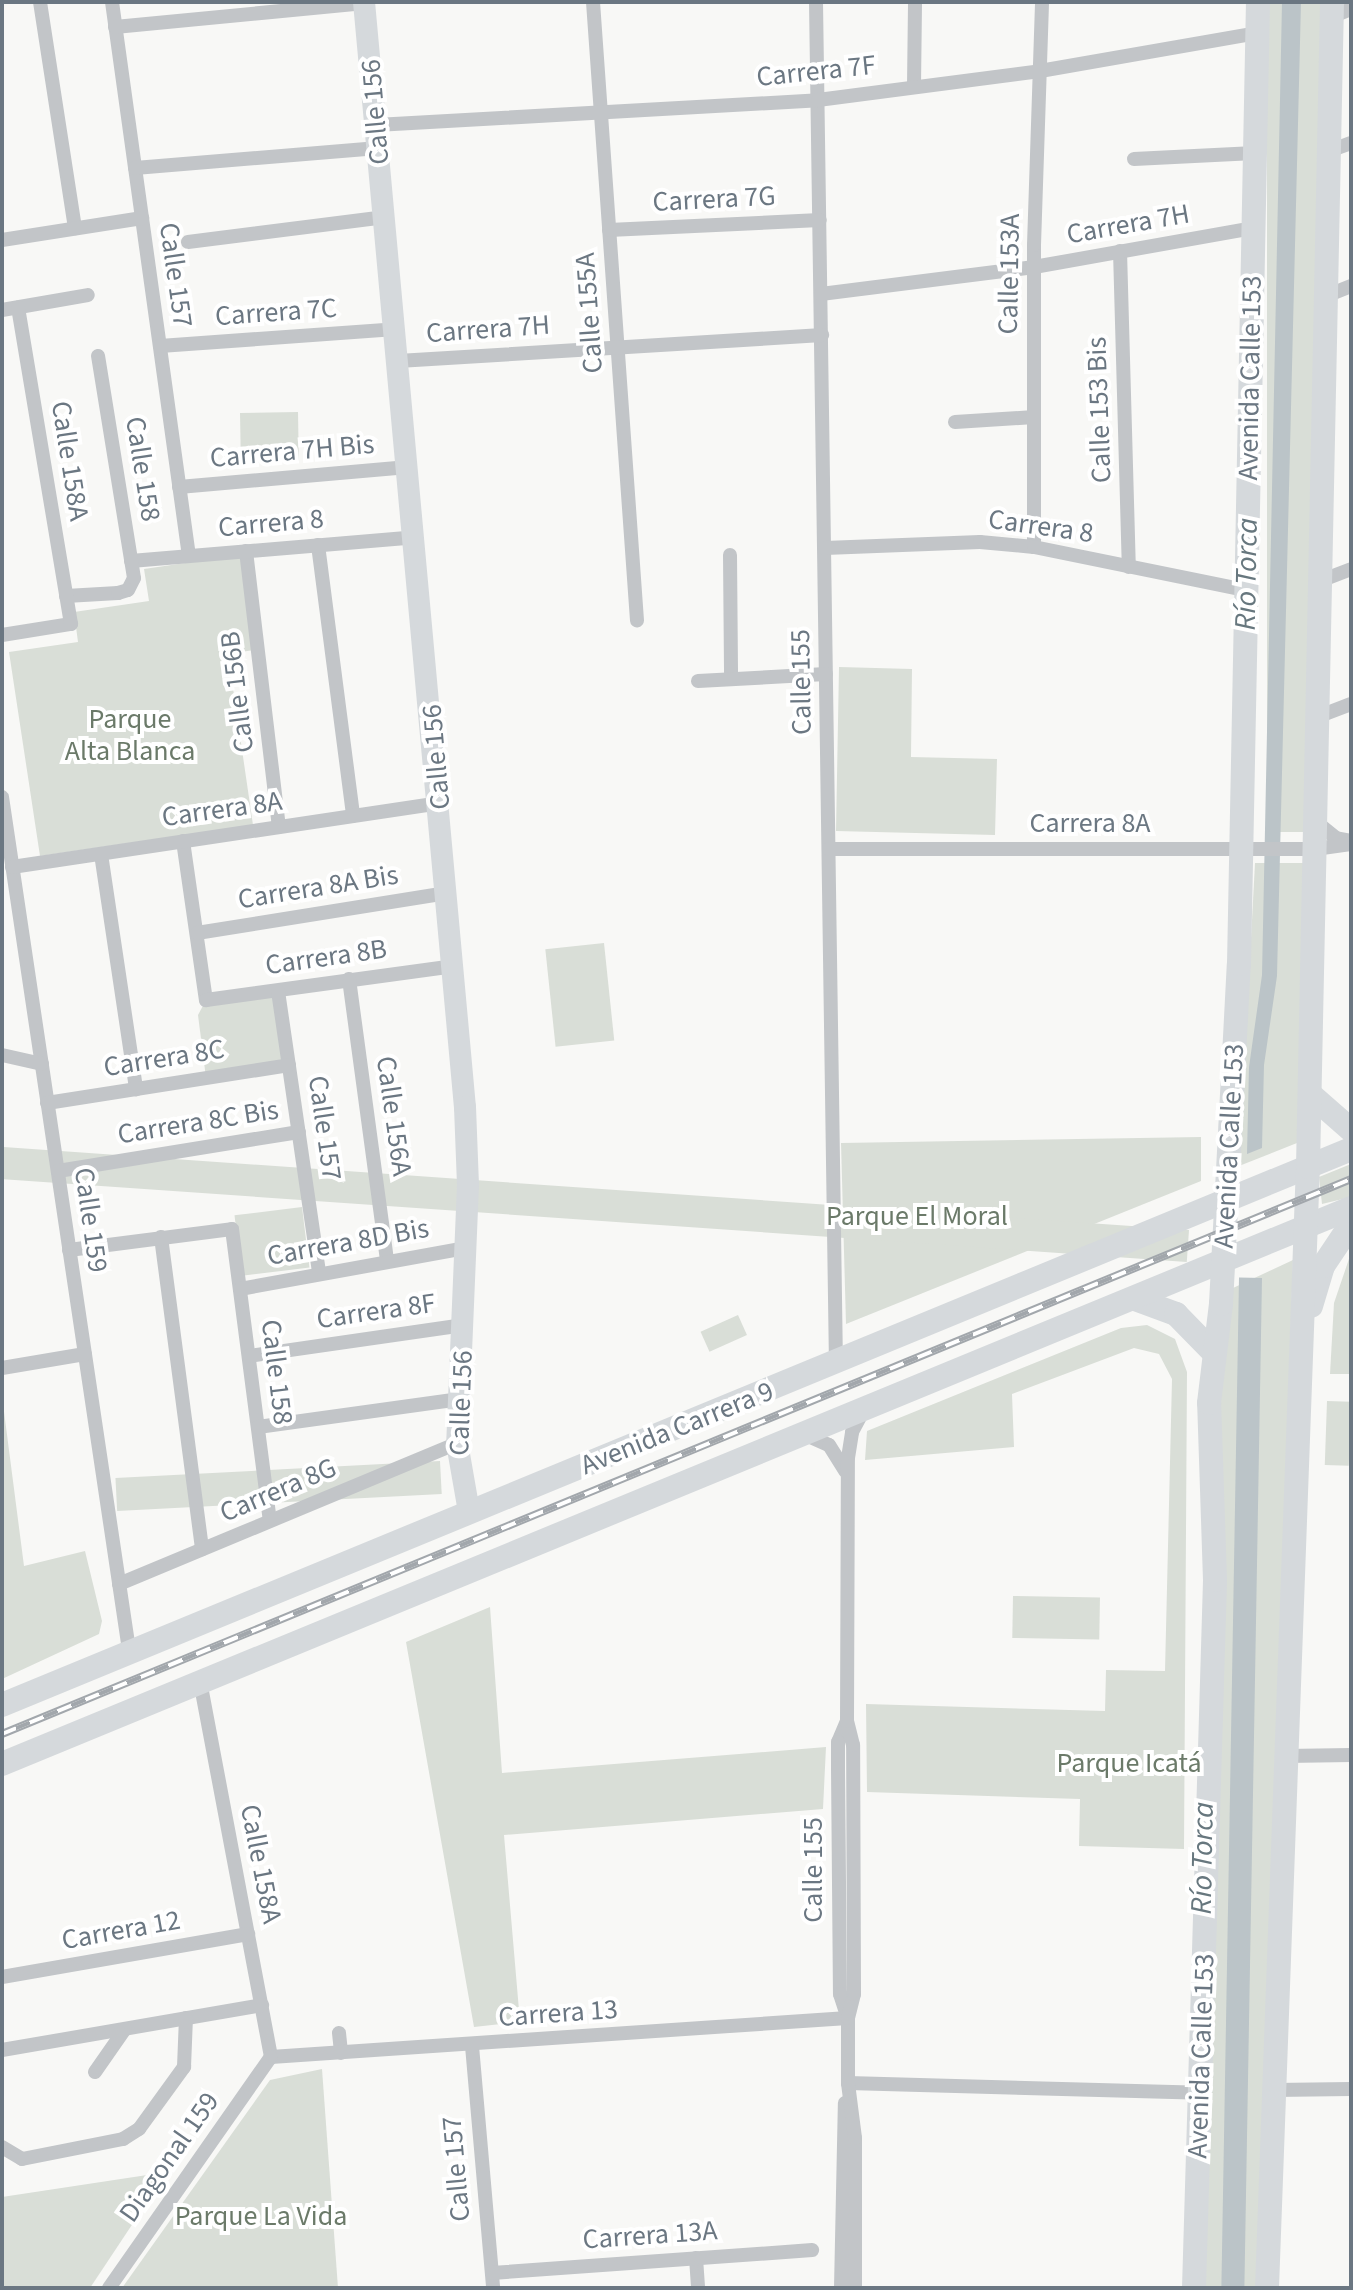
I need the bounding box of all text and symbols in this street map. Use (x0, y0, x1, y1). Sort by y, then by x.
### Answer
street label: Carrera 7F (755, 48, 877, 94)
street label: Calle 156 (354, 58, 396, 166)
street label: Carrera 7G (652, 179, 776, 219)
street label: Carrera 7H (1064, 197, 1192, 251)
street label: Calle 153A (991, 213, 1027, 335)
street label: Calle 157 (152, 220, 200, 330)
street label: Calle 155A (568, 252, 610, 374)
street label: Avenida Calle 153 (1231, 275, 1269, 481)
street label: Carrera 7C (214, 291, 338, 333)
street label: Carrera 7H (425, 308, 551, 350)
street label: Calle 153 Bis (1080, 336, 1118, 484)
street label: Calle 158A (44, 399, 96, 523)
street label: Calle 158 (118, 414, 168, 524)
street label: Carrera 7H Bis (208, 427, 376, 475)
street label: Carrera 8 (217, 502, 325, 544)
street label: Carrera 8 (986, 502, 1096, 550)
water label: Río Torca (1228, 517, 1266, 631)
street label: Calle 156B (213, 629, 261, 755)
street label: Calle 155 (783, 629, 819, 735)
park label: Parque Alta Blanca (65, 702, 195, 768)
street label: Calle 156 (415, 703, 457, 811)
street label: Carrera 8A (160, 784, 284, 834)
street label: Carrera 8A (1029, 806, 1151, 840)
street label: Carrera 8A Bis (236, 858, 400, 916)
street label: Carrera 8B (263, 932, 389, 982)
street label: Carrera 8C (101, 1032, 227, 1084)
street label: Avenida Calle 153 (1207, 1043, 1251, 1249)
street label: Calle 156A (369, 1054, 419, 1178)
street label: Calle 157 (301, 1073, 349, 1183)
street label: Carrera 8C Bis (115, 1093, 281, 1151)
street label: Calle 159 (67, 1165, 115, 1275)
park label: Parque El Moral (826, 1199, 1008, 1233)
street label: Carrera 8D Bis (264, 1211, 432, 1273)
street label: Carrera 8F (314, 1286, 438, 1336)
street label: Calle 158 (254, 1318, 300, 1426)
street label: Calle 156 (442, 1350, 480, 1456)
street label: Avenida Carrera 9 (576, 1374, 778, 1482)
street label: Carrera 8G (215, 1450, 341, 1530)
park label: Parque Icatá (1056, 1746, 1202, 1780)
street label: Calle 158A (233, 1801, 289, 1927)
water label: Río Torca (1184, 1801, 1222, 1915)
street label: Calle 155 (796, 1817, 830, 1923)
street label: Carrera 12 (59, 1903, 183, 1957)
street label: Avenida Calle 153 (1181, 1953, 1221, 2159)
street label: Carrera 13 (497, 1992, 619, 2034)
street label: Diagonal 159 (112, 2086, 226, 2228)
street label: Calle 157 (435, 2115, 477, 2223)
park label: Parque La Vida (175, 2199, 347, 2233)
street label: Carrera 13A (582, 2214, 718, 2256)

